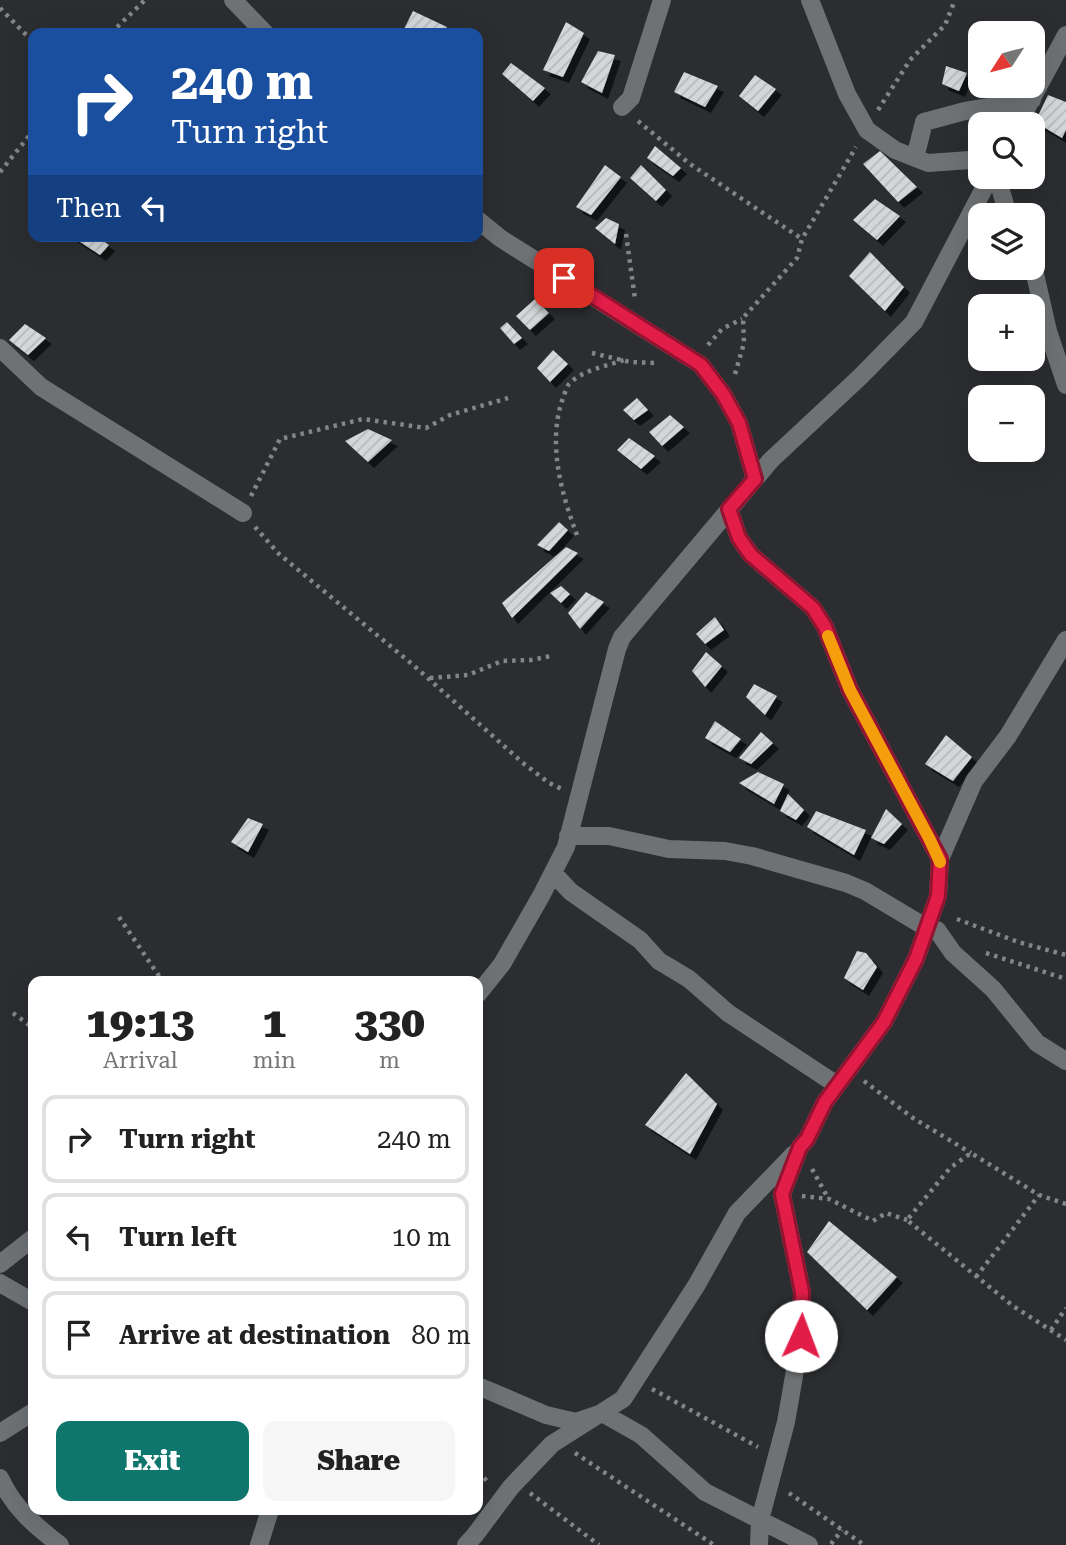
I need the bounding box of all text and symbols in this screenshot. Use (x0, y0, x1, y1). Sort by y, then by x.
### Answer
north arrow (968, 21, 1045, 98)
map controls (968, 21, 1045, 462)
text: 240 m (171, 54, 313, 111)
icon: right (56, 56, 147, 147)
button: search (968, 112, 1045, 189)
text: Turn right (171, 113, 328, 151)
icon: left (135, 189, 173, 227)
text: Then (56, 193, 121, 223)
button: layers (968, 203, 1045, 280)
pin (534, 248, 594, 308)
icon: arrive (545, 259, 583, 297)
button: + (968, 294, 1045, 371)
button: − (968, 385, 1045, 462)
text: 19:13 (86, 998, 194, 1047)
text: 1 (262, 998, 286, 1047)
text: 330 (354, 998, 425, 1047)
text: Arrival (103, 1047, 178, 1074)
text: min (253, 1047, 296, 1074)
text: m (379, 1047, 400, 1074)
icon: right (60, 1120, 98, 1158)
text: Turn right (119, 1124, 255, 1154)
text: 240 m (377, 1124, 451, 1154)
icon: left (60, 1218, 98, 1256)
text: Turn left (119, 1222, 237, 1252)
text: 10 m (392, 1222, 451, 1252)
position arrow (764, 1299, 838, 1373)
icon: arrive (60, 1316, 98, 1354)
text: Arrive at destination (119, 1320, 390, 1350)
text: 80 m (411, 1320, 471, 1350)
button: Exit (56, 1421, 249, 1501)
button: Share (263, 1421, 455, 1501)

